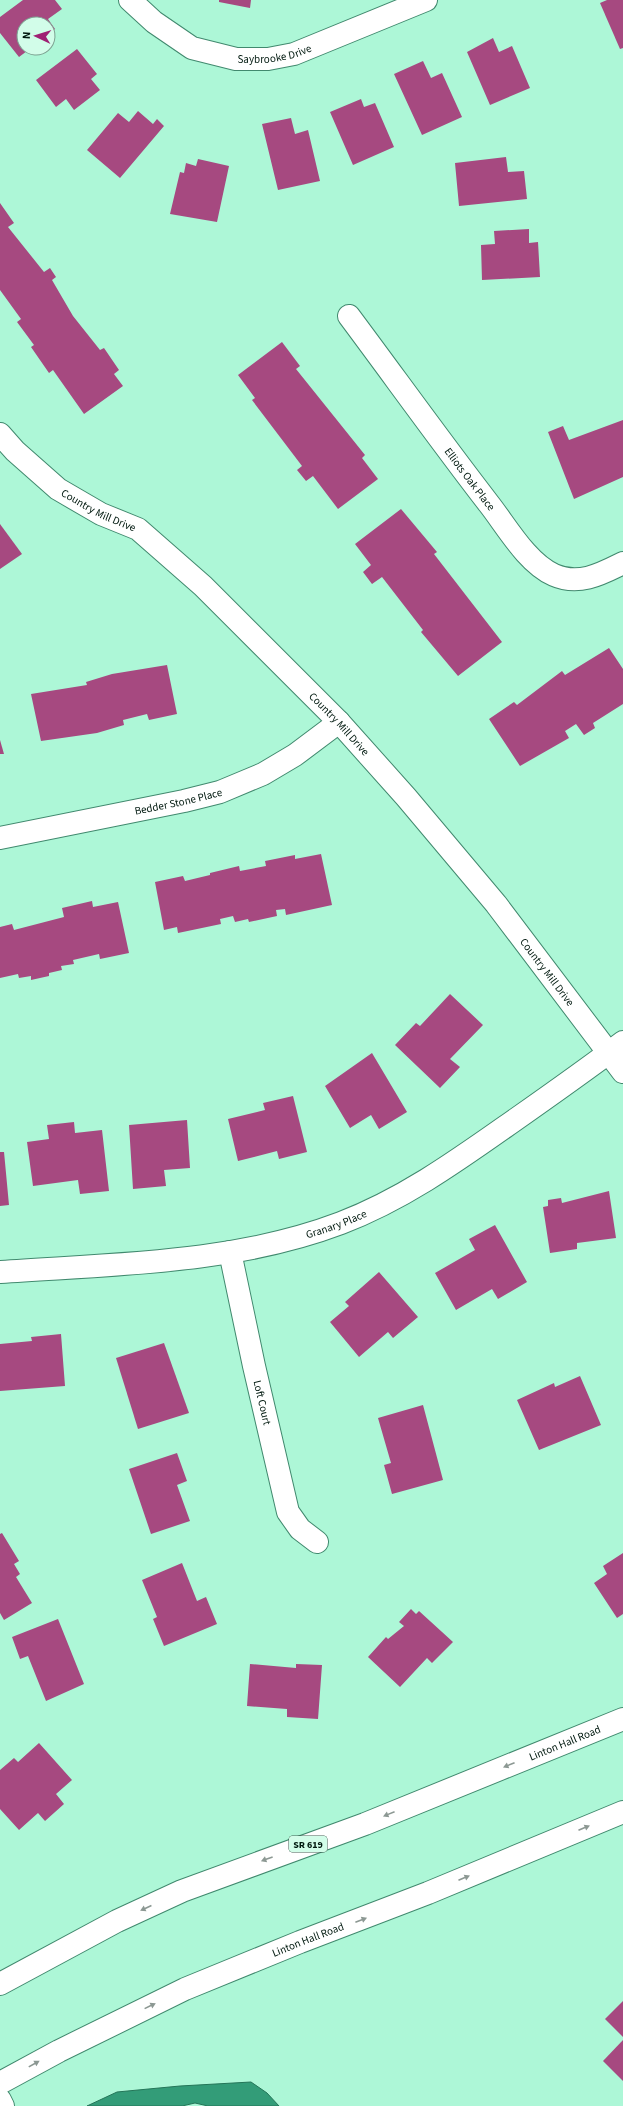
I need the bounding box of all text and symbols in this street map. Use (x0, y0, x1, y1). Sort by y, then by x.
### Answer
north arrow (16, 16, 56, 56)
text: N (19, 31, 34, 40)
street label: Saybrooke Drive (237, 40, 314, 67)
street label: Elliots Oak Place (441, 445, 499, 514)
street label: Country Mill Drive (58, 485, 139, 536)
street label: Country Mill Drive (305, 689, 373, 759)
street label: Bedder Stone Place (133, 785, 224, 819)
street label: Country Mill Drive (516, 935, 578, 1010)
street label: Granary Place (304, 1206, 370, 1242)
street label: Loft Court (250, 1379, 275, 1427)
street label: Linton Hall Road (527, 1722, 603, 1764)
one-way arrow (503, 1763, 515, 1769)
one-way arrow (382, 1812, 394, 1818)
one-way arrow (579, 1825, 591, 1831)
road number: SR 619 (289, 1836, 327, 1852)
one-way arrow (260, 1856, 272, 1862)
one-way arrow (459, 1875, 471, 1881)
one-way arrow (140, 1905, 152, 1911)
one-way arrow (356, 1916, 368, 1922)
street label: Linton Hall Road (270, 1919, 346, 1961)
one-way arrow (145, 2003, 156, 2009)
one-way arrow (28, 2061, 40, 2068)

